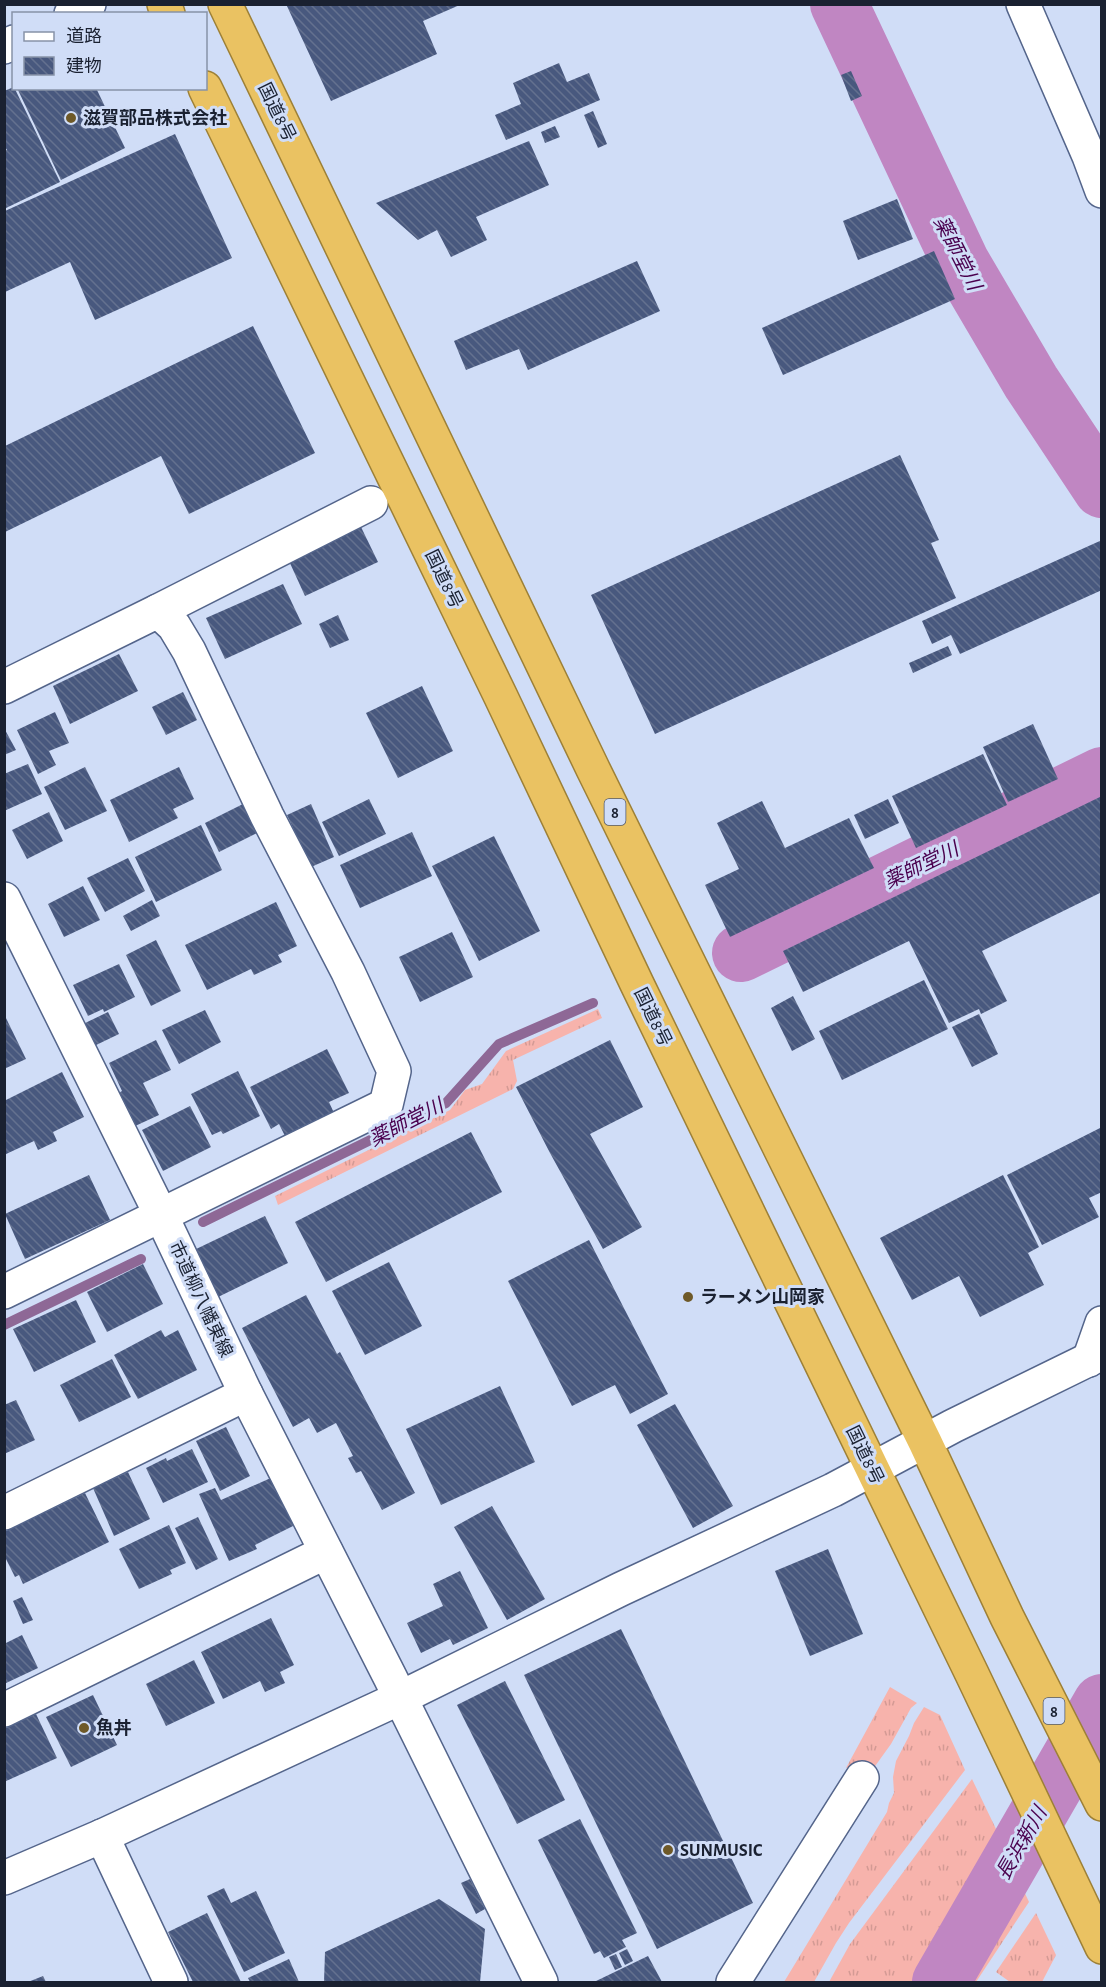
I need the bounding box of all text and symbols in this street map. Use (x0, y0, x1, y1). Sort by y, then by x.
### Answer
legend (12, 12, 207, 90)
text: 道路 (66, 26, 102, 46)
text: 建物 (66, 56, 102, 76)
street label: 国道8号 (254, 80, 300, 144)
place label: 滋賀部品株式会社 (83, 108, 227, 128)
marker: 滋賀部品株式会社 (64, 111, 78, 125)
water label: 薬師堂川 (930, 213, 986, 295)
street label: 国道8号 (421, 547, 467, 611)
road number: 8 (604, 799, 626, 825)
water label: 薬師堂川 (881, 838, 964, 892)
street label: 国道8号 (630, 985, 676, 1049)
water label: 薬師堂川 (366, 1094, 448, 1150)
street label: 市道柳八幡東線 (165, 1238, 237, 1360)
place label: ラーメン山岡家 (700, 1288, 825, 1307)
marker: ラーメン山岡家 (681, 1290, 695, 1304)
street label: 国道8号 (842, 1423, 888, 1487)
road number: 8 (1044, 1698, 1064, 1724)
place label: 魚丼 (96, 1717, 132, 1738)
marker: 魚丼 (77, 1721, 91, 1735)
water label: 長浜新川 (992, 1802, 1052, 1883)
place label: SUNMUSIC (680, 1842, 763, 1860)
marker: SUNMUSIC (661, 1843, 675, 1857)

